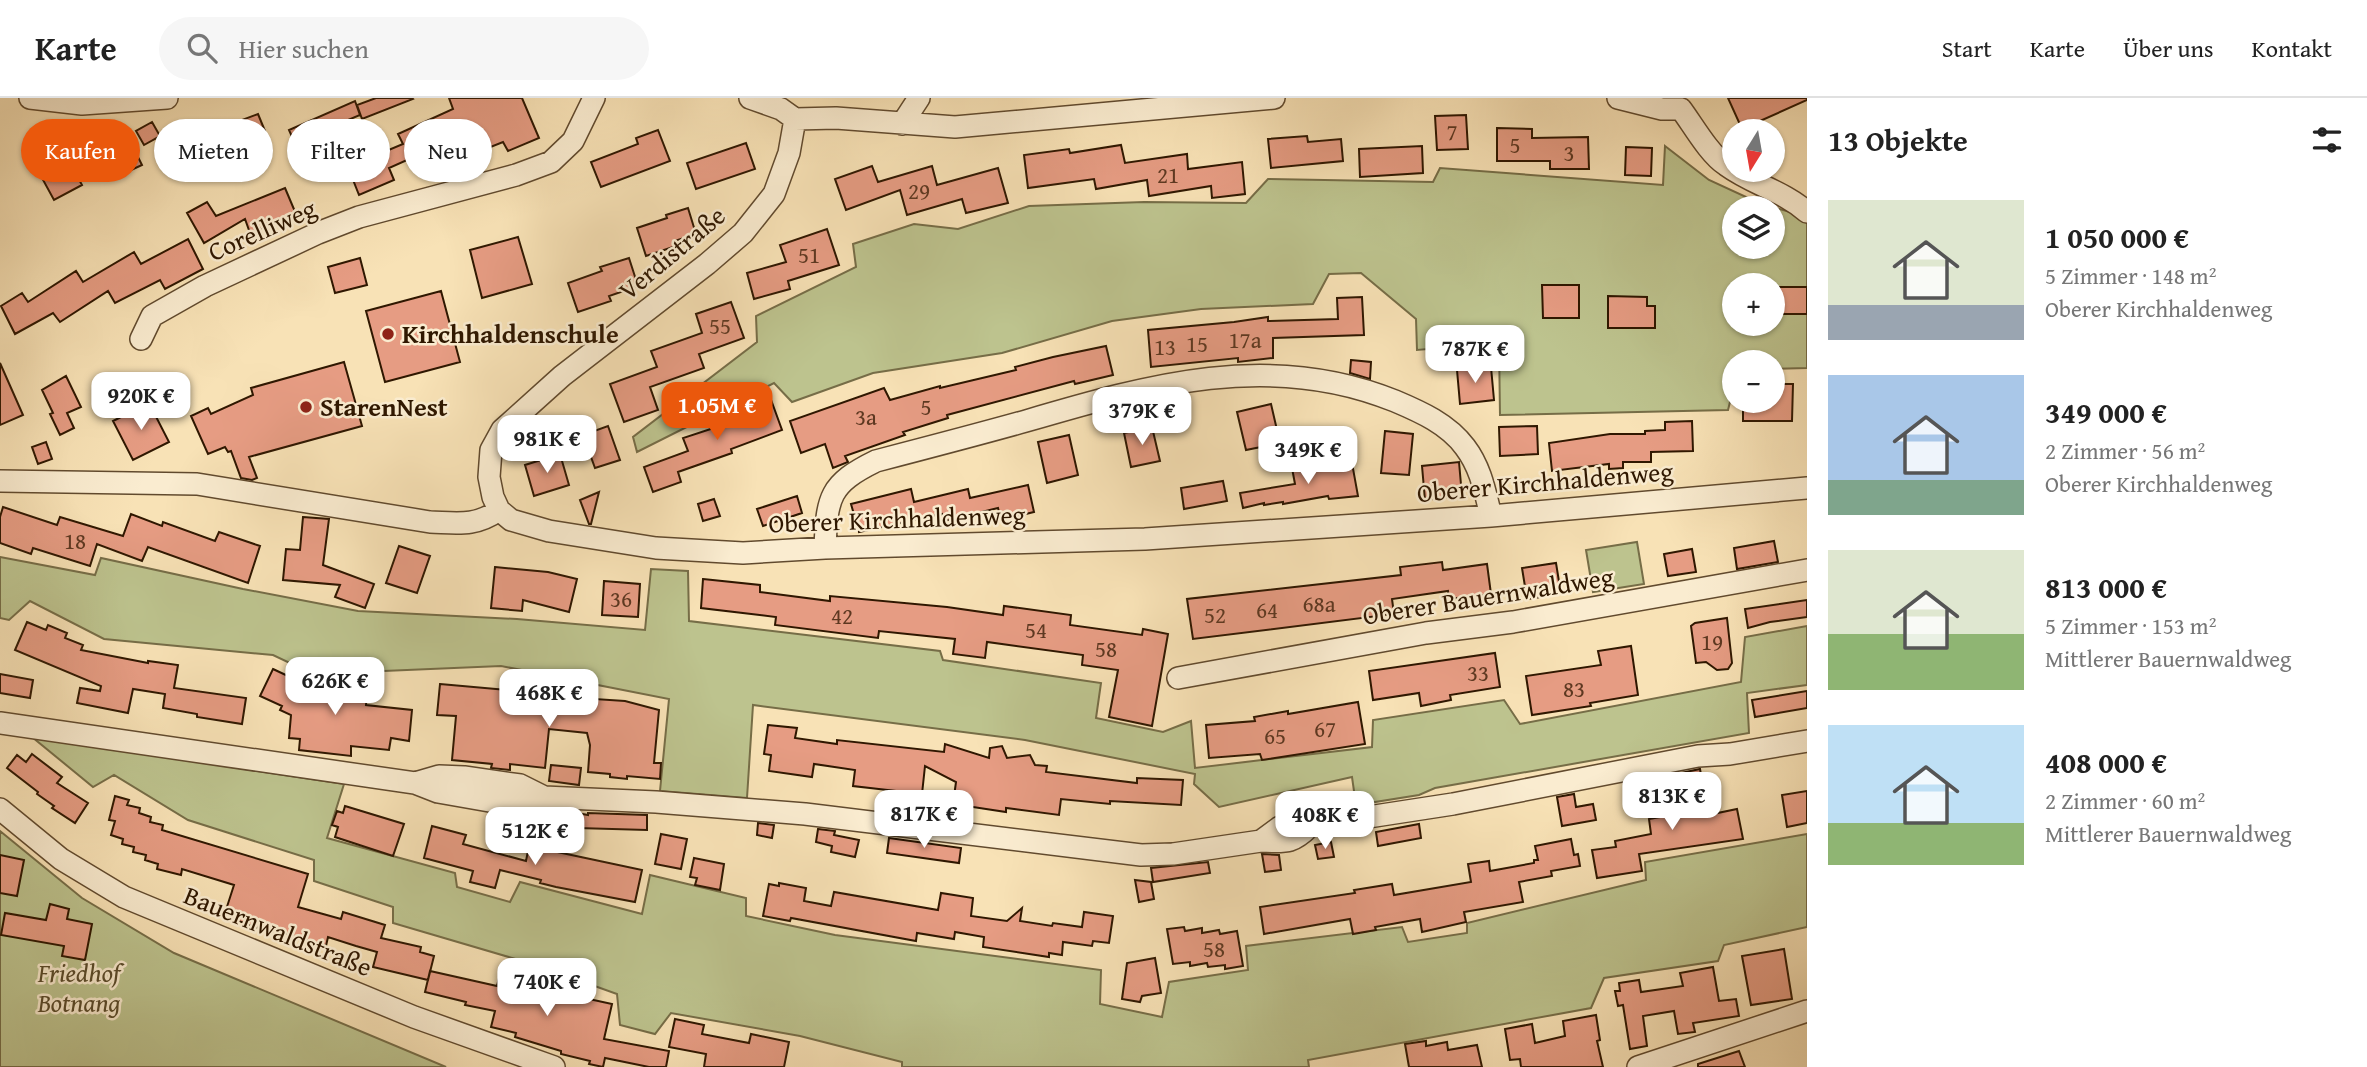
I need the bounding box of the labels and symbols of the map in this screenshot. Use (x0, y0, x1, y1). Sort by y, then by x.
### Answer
house number: 7 (1446, 115, 1458, 148)
north arrow (1722, 119, 1785, 182)
house number: 5 (1509, 128, 1521, 161)
house number: 3 (1563, 136, 1575, 169)
house number: 21 (1157, 158, 1179, 191)
house number: 29 (908, 174, 930, 207)
street label: Corelliweg (201, 188, 322, 271)
street label: Verdistraße (610, 196, 734, 309)
house number: 51 (798, 238, 820, 271)
house number: 55 (709, 309, 731, 342)
place label: Kirchhaldenschule (402, 314, 619, 353)
house number: 17a (1228, 323, 1262, 356)
marker: Kirchhaldenschule (380, 326, 396, 342)
pin: 787K € (1418, 326, 1532, 385)
house number: 15 (1186, 327, 1208, 360)
house number: 13 (1154, 330, 1176, 363)
pin: 920K € (84, 372, 198, 432)
pin: 1.05M € (652, 382, 782, 442)
place label: StarenNest (320, 387, 448, 426)
pin: 379K € (1085, 388, 1199, 447)
house number: 5 (920, 390, 932, 423)
marker: StarenNest (298, 399, 314, 415)
house number: 3a (855, 400, 877, 433)
pin: 981K € (490, 416, 604, 475)
pin: 349K € (1251, 426, 1365, 486)
street label: Oberer Kirchhaldenweg (1415, 451, 1675, 512)
street label: Oberer Kirchhaldenweg (768, 495, 1026, 542)
house number: 18 (64, 524, 86, 557)
street label: Oberer Bauernwaldweg (1360, 556, 1616, 635)
house number: 36 (610, 582, 632, 615)
house number: 68a (1302, 587, 1336, 620)
house number: 64 (1256, 593, 1278, 626)
house number: 52 (1204, 598, 1226, 631)
house number: 42 (831, 599, 853, 632)
house number: 54 (1025, 613, 1047, 646)
house number: 19 (1701, 625, 1723, 658)
house number: 58 (1095, 632, 1117, 665)
house number: 33 (1467, 656, 1489, 689)
pin: 626K € (278, 658, 392, 717)
pin: 468K € (492, 670, 606, 729)
house number: 83 (1563, 672, 1585, 705)
house number: 67 (1314, 712, 1336, 745)
house number: 65 (1264, 719, 1286, 752)
pin: 813K € (1615, 772, 1729, 832)
pin: 817K € (867, 790, 981, 850)
pin: 408K € (1268, 792, 1382, 851)
pin: 512K € (478, 808, 592, 867)
street label: Bauernwaldstraße (178, 875, 378, 986)
house number: 58 (1203, 932, 1225, 965)
park label: Friedhof Botnang (37, 953, 125, 1022)
pin: 740K € (490, 958, 604, 1018)

